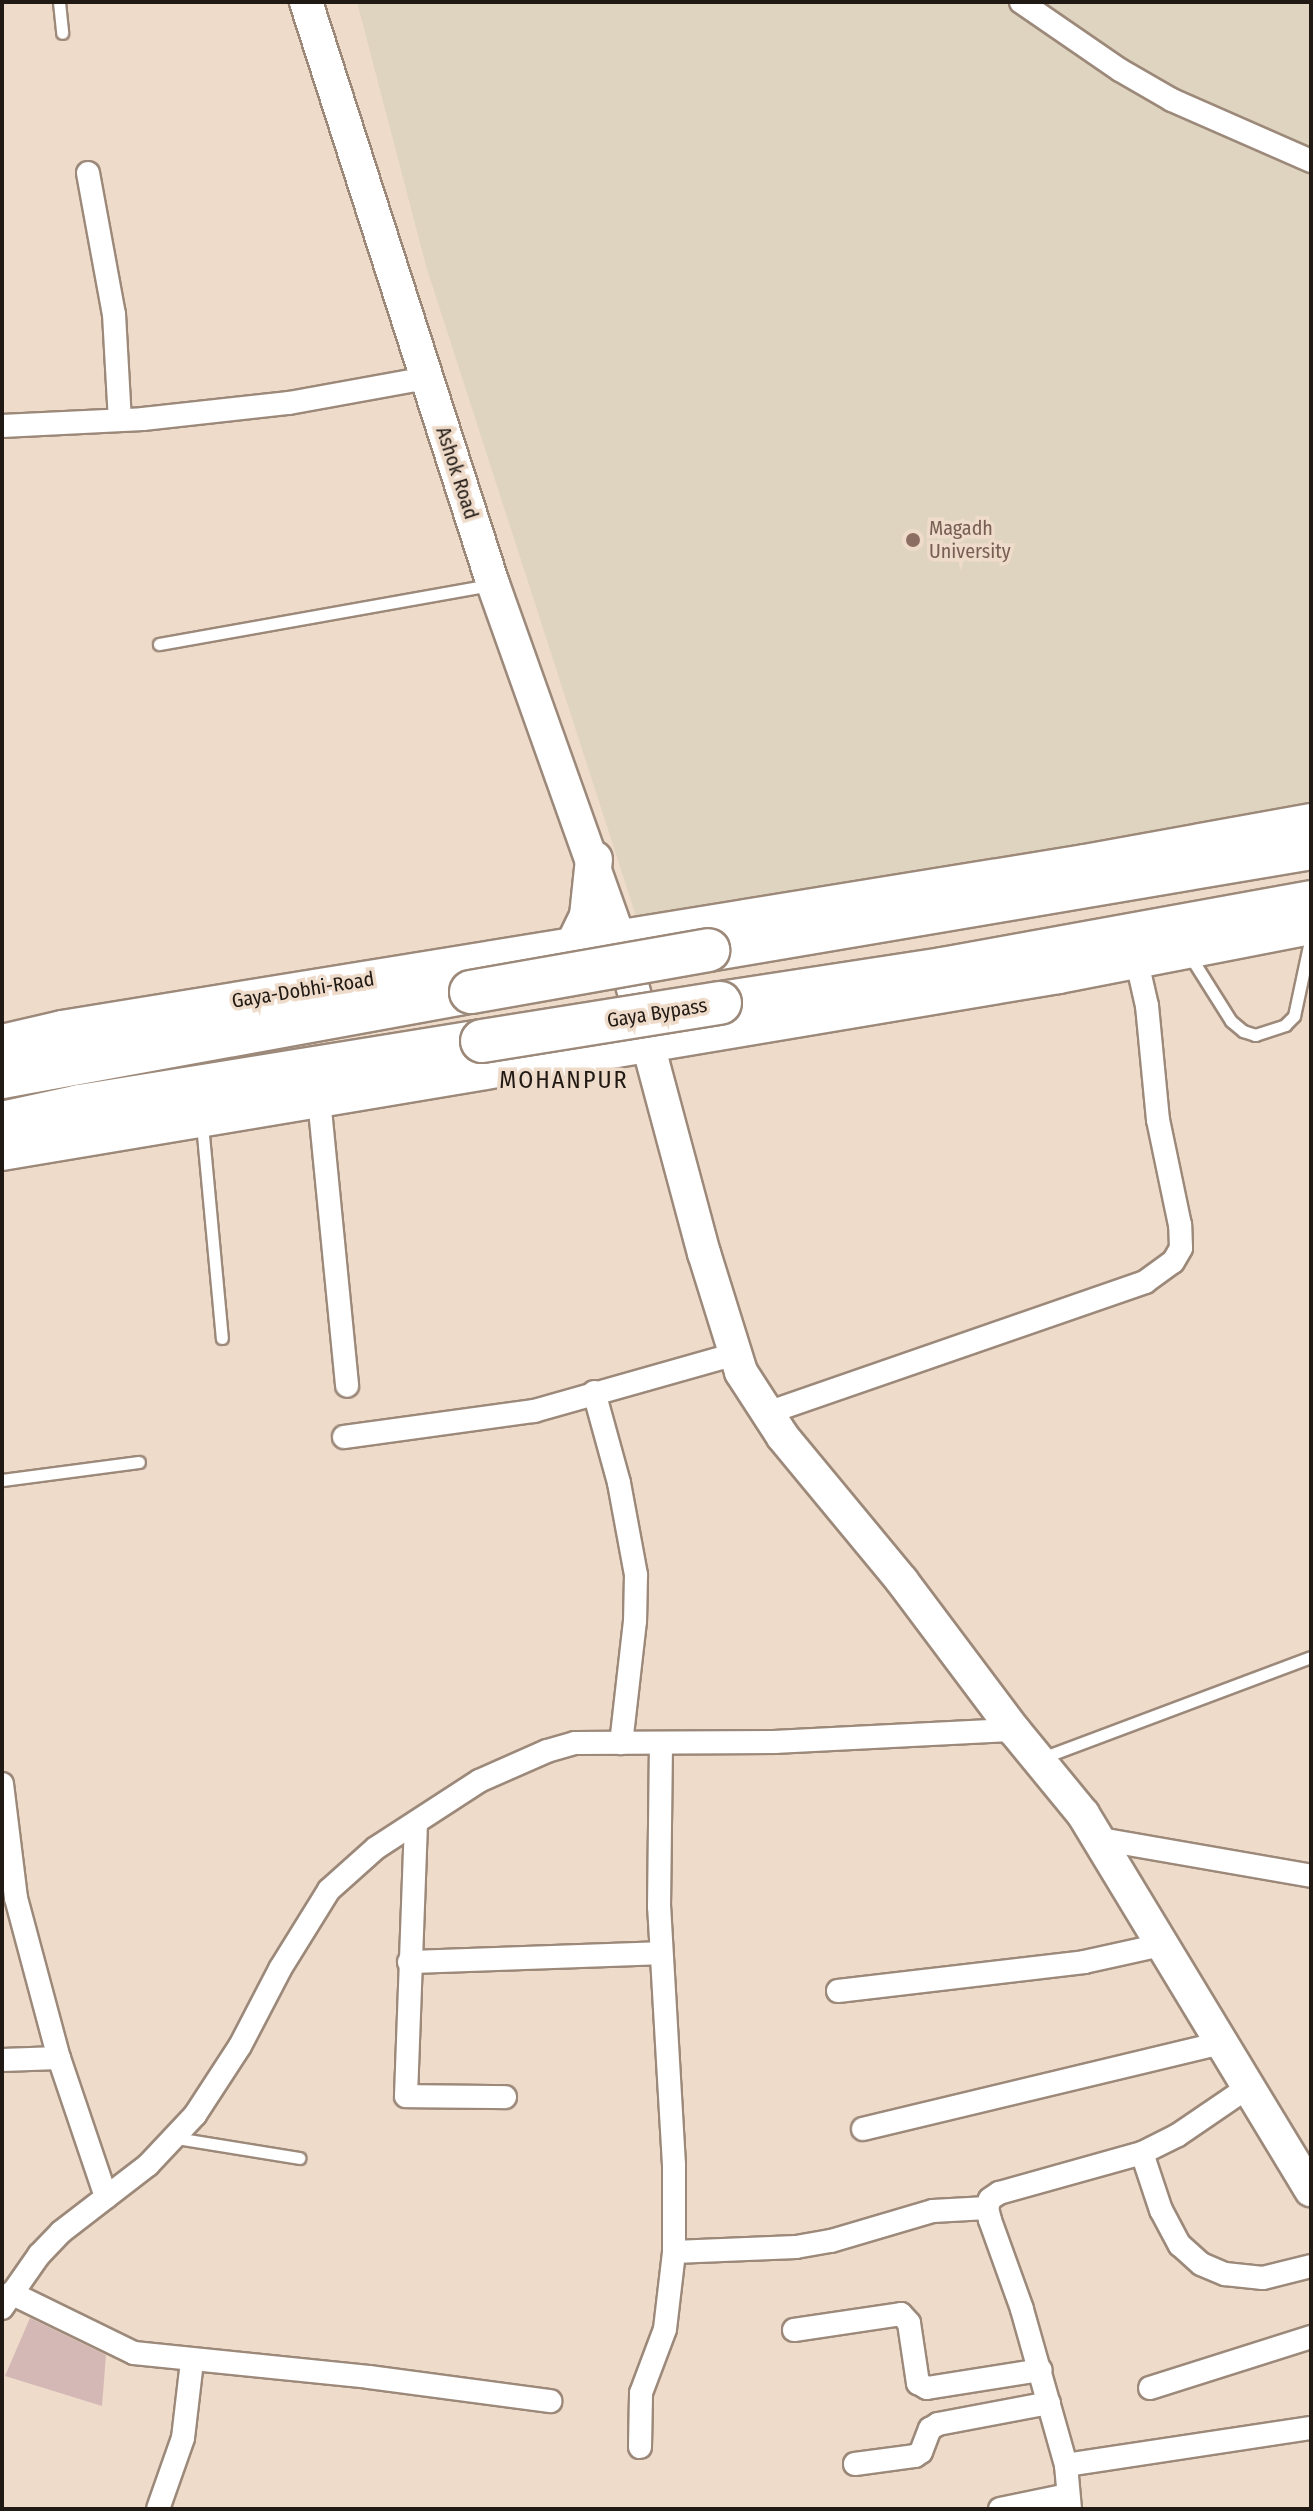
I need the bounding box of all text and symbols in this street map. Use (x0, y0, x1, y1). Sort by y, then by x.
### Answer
street label: Ashok Road (431, 424, 483, 522)
place label: Magadh University (929, 516, 1011, 563)
marker: Magadh University (904, 531, 922, 549)
street label: Gaya-Dobhi-Road (230, 967, 376, 1013)
street label: Gaya Bypass (605, 993, 709, 1033)
district label: MOHANPUR (499, 1067, 629, 1095)

